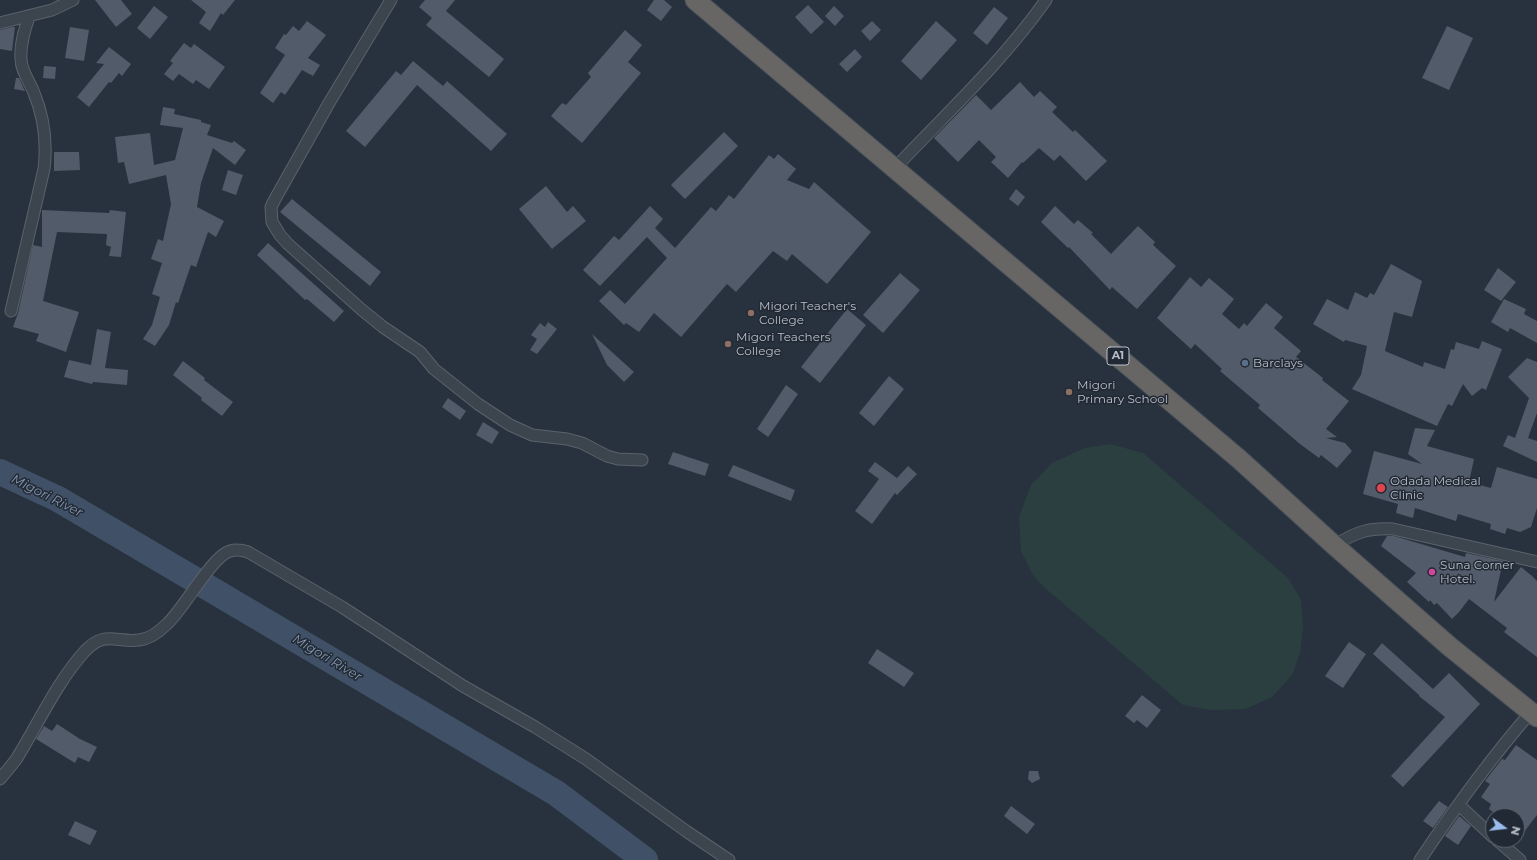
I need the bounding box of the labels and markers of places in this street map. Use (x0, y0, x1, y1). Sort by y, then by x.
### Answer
place label: Migori Teacher's College (759, 299, 856, 327)
marker: Migori Teacher's College (746, 308, 756, 318)
place label: Migori Teachers College (736, 330, 831, 358)
marker: Migori Teachers College (723, 339, 733, 349)
place label: Barclays (1253, 356, 1303, 370)
marker: Barclays (1240, 358, 1250, 368)
place label: Migori Primary School (1077, 378, 1168, 406)
marker: Migori Primary School (1064, 387, 1074, 397)
place label: Odada Medical Clinic (1390, 474, 1481, 502)
marker: Odada Medical Clinic (1375, 482, 1387, 494)
place label: Suna Corner Hotel. (1440, 558, 1514, 586)
marker: Suna Corner Hotel. (1427, 567, 1437, 577)

